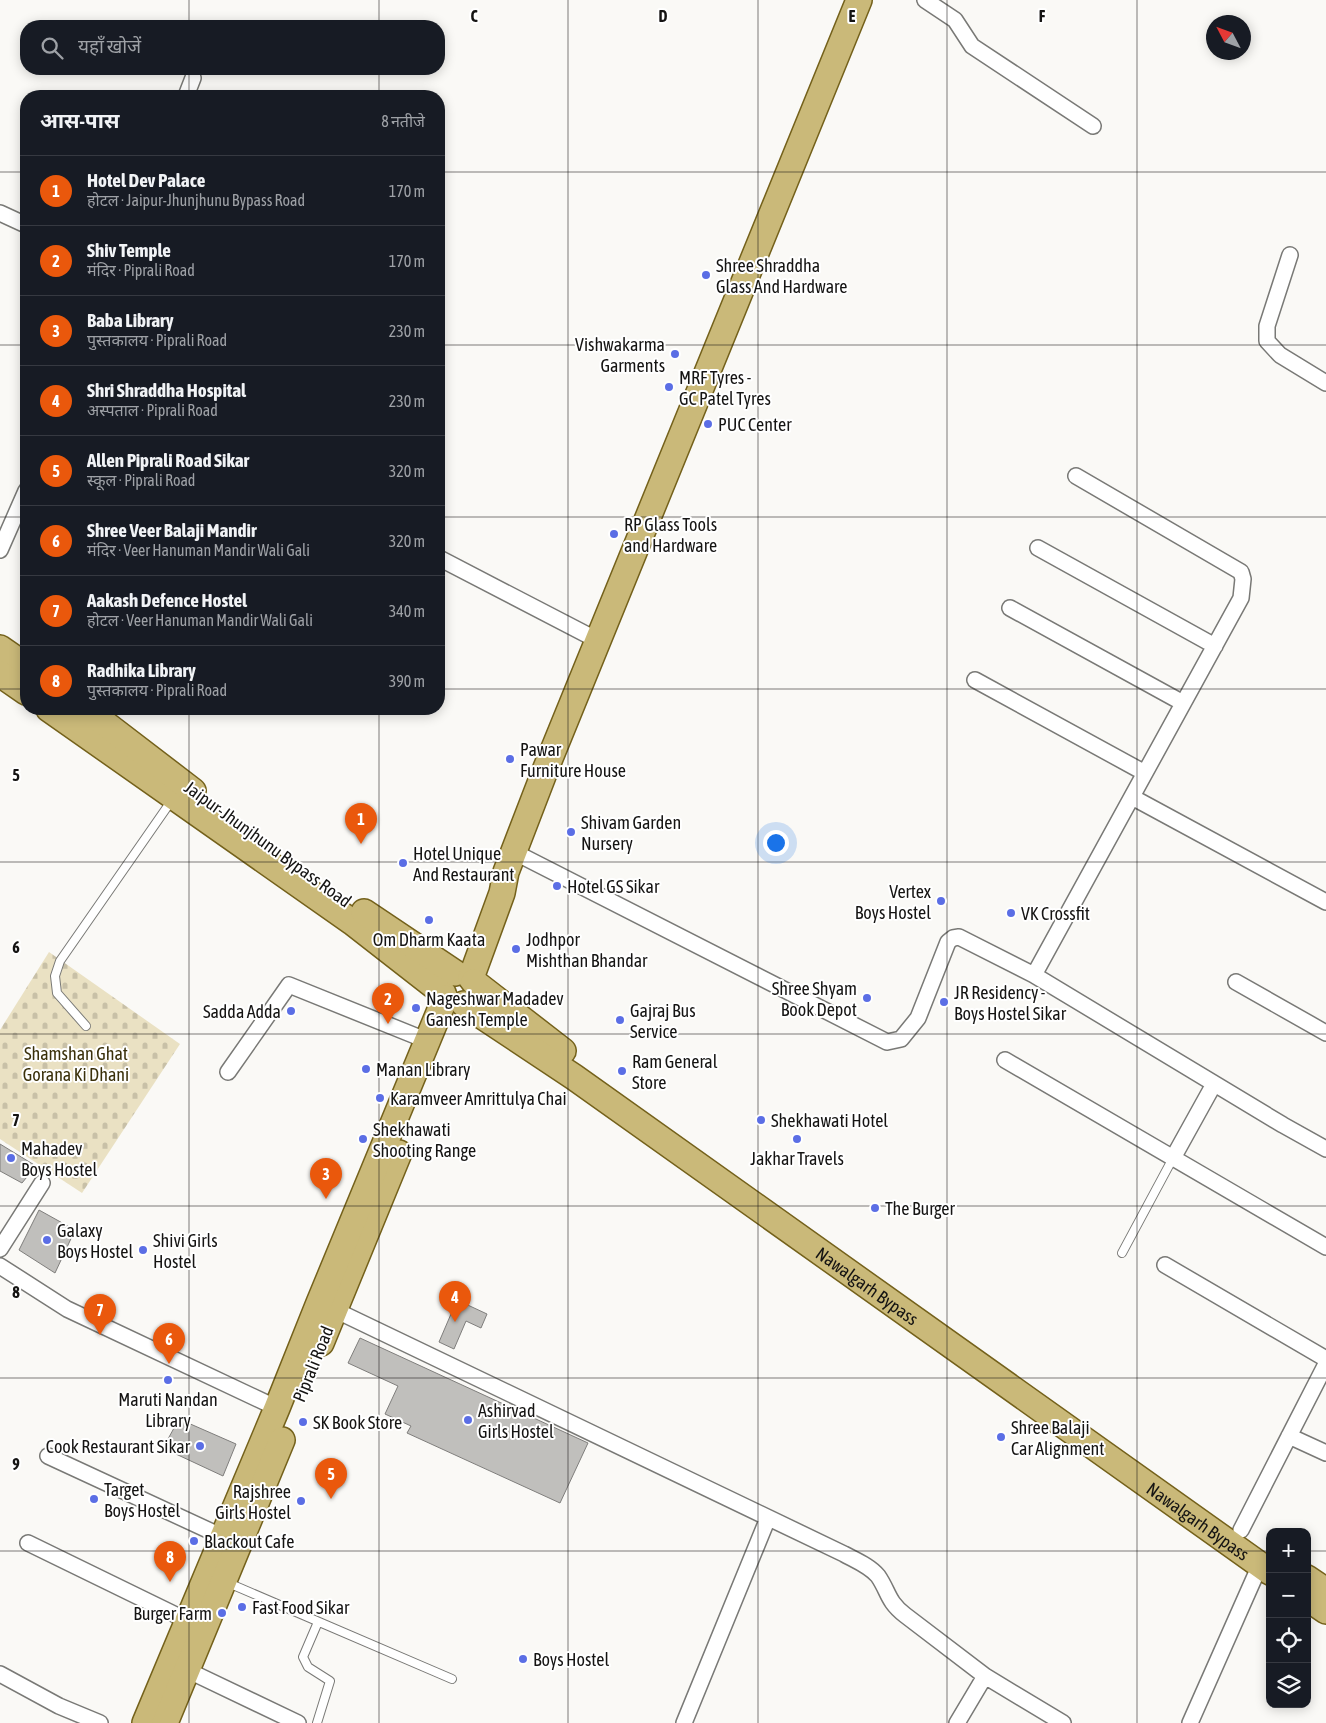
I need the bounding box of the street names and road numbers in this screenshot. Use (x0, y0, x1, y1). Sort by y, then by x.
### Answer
street label: Jaipur-Jhunjhunu Bypass Road (180, 776, 356, 912)
street label: Nawalgarh Bypass (812, 1242, 922, 1329)
street label: Piprali Road (288, 1323, 338, 1405)
street label: Nawalgarh Bypass (1143, 1478, 1253, 1564)

